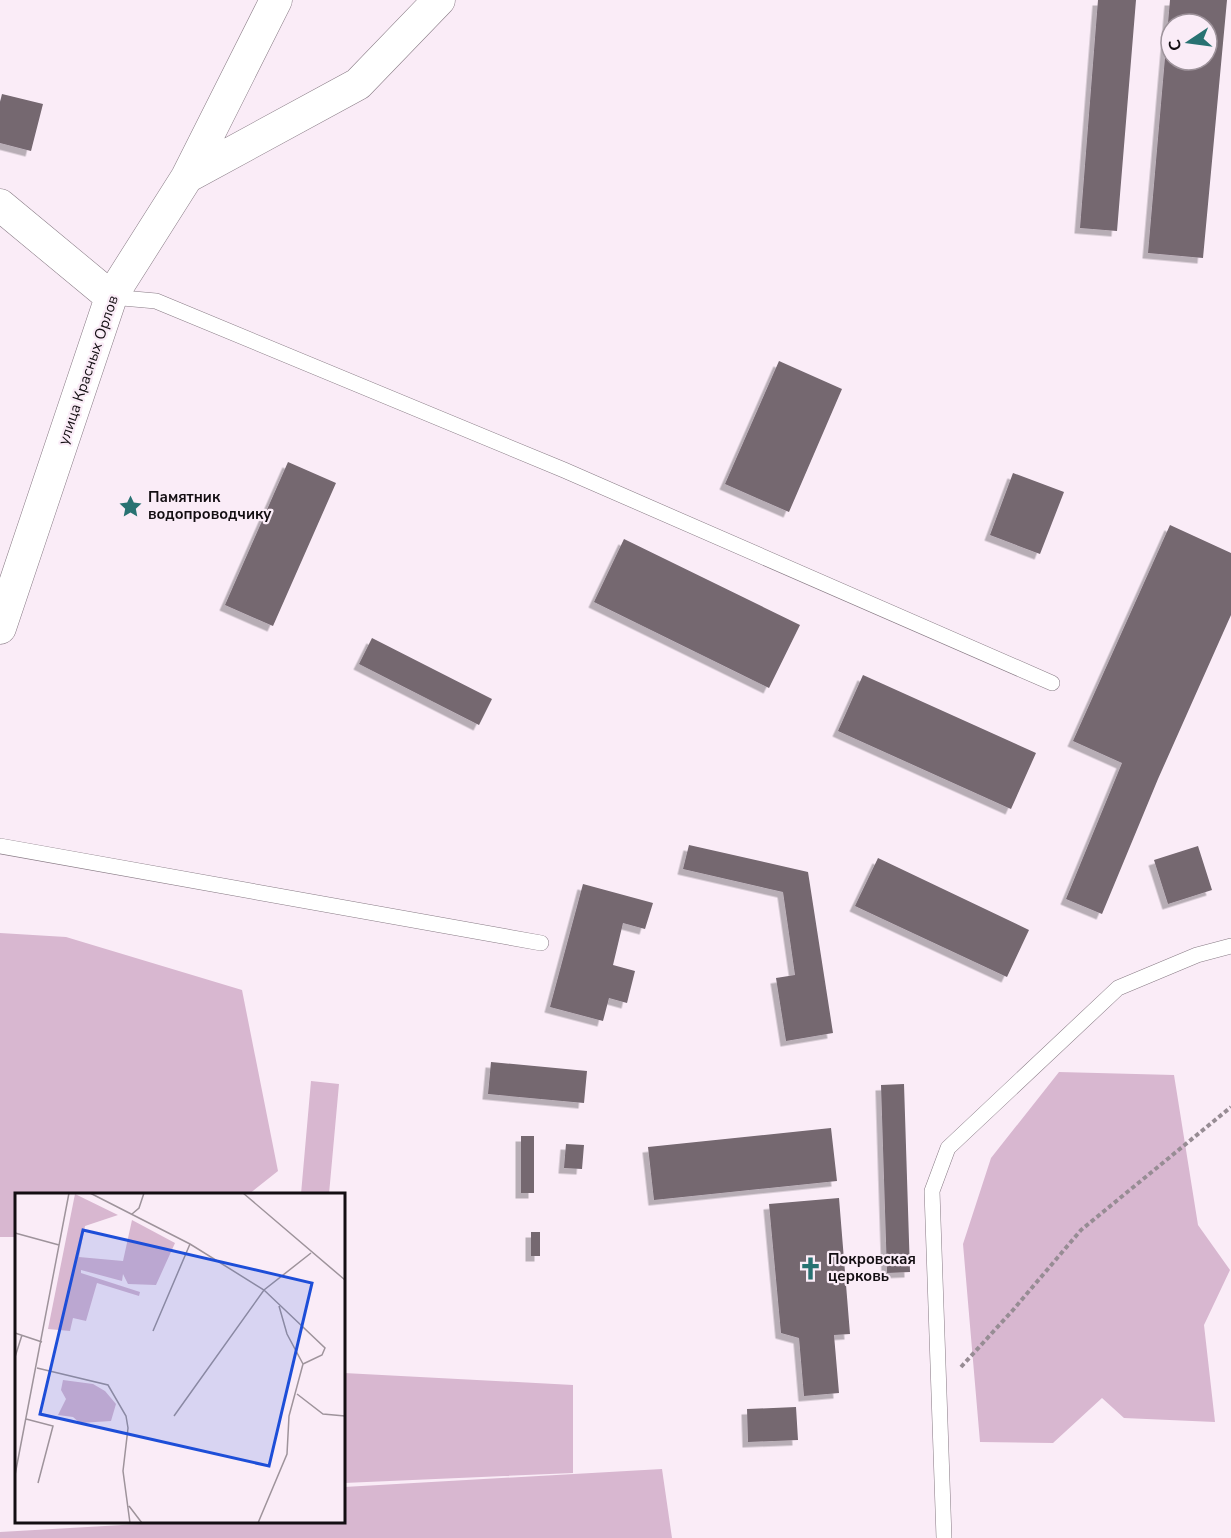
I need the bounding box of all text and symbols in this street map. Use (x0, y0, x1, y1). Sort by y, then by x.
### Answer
north arrow (1159, 12, 1219, 72)
text: С (1163, 37, 1187, 53)
street label: улица Красных Орлов (53, 293, 123, 447)
place label: Памятник водопроводчику (148, 487, 272, 524)
place icon: Памятник водопроводчику (117, 493, 143, 519)
inset map (15, 1193, 345, 1523)
place label: Покровская церковь (828, 1249, 916, 1286)
church icon: Покровская церковь (797, 1255, 823, 1281)

